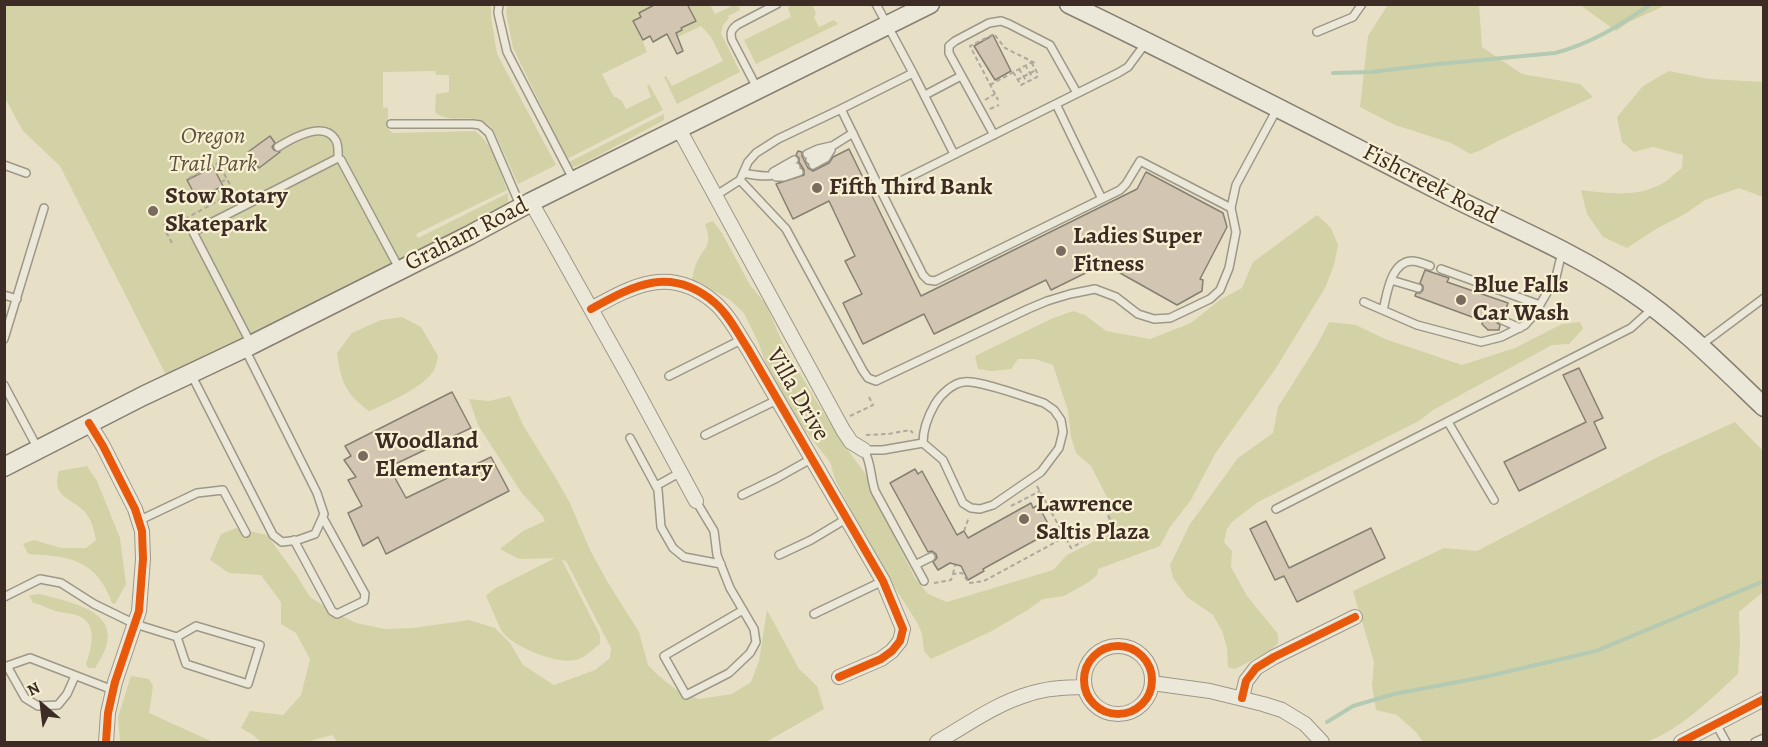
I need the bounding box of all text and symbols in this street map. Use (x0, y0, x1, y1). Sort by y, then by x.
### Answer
park label: Oregon Trail Park (169, 123, 257, 179)
street label: Fishcreek Road (1357, 139, 1503, 231)
place label: Fifth Third Bank (829, 174, 992, 202)
marker: Fifth Third Bank (810, 181, 824, 195)
place label: Stow Rotary Skatepark (165, 183, 288, 239)
street label: Graham Road (401, 192, 533, 278)
marker: Stow Rotary Skatepark (146, 204, 160, 218)
place label: Ladies Super Fitness (1073, 223, 1202, 279)
marker: Ladies Super Fitness (1054, 244, 1068, 258)
place label: Blue Falls Car Wash (1473, 272, 1569, 328)
marker: Blue Falls Car Wash (1454, 293, 1468, 307)
street label: Villa Drive (759, 344, 835, 446)
place label: Woodland Elementary (375, 428, 492, 484)
marker: Woodland Elementary (356, 449, 370, 463)
place label: Lawrence Saltis Plaza (1036, 491, 1150, 547)
marker: Lawrence Saltis Plaza (1017, 512, 1031, 526)
north arrow (12, 675, 72, 735)
text: N (23, 677, 44, 702)

